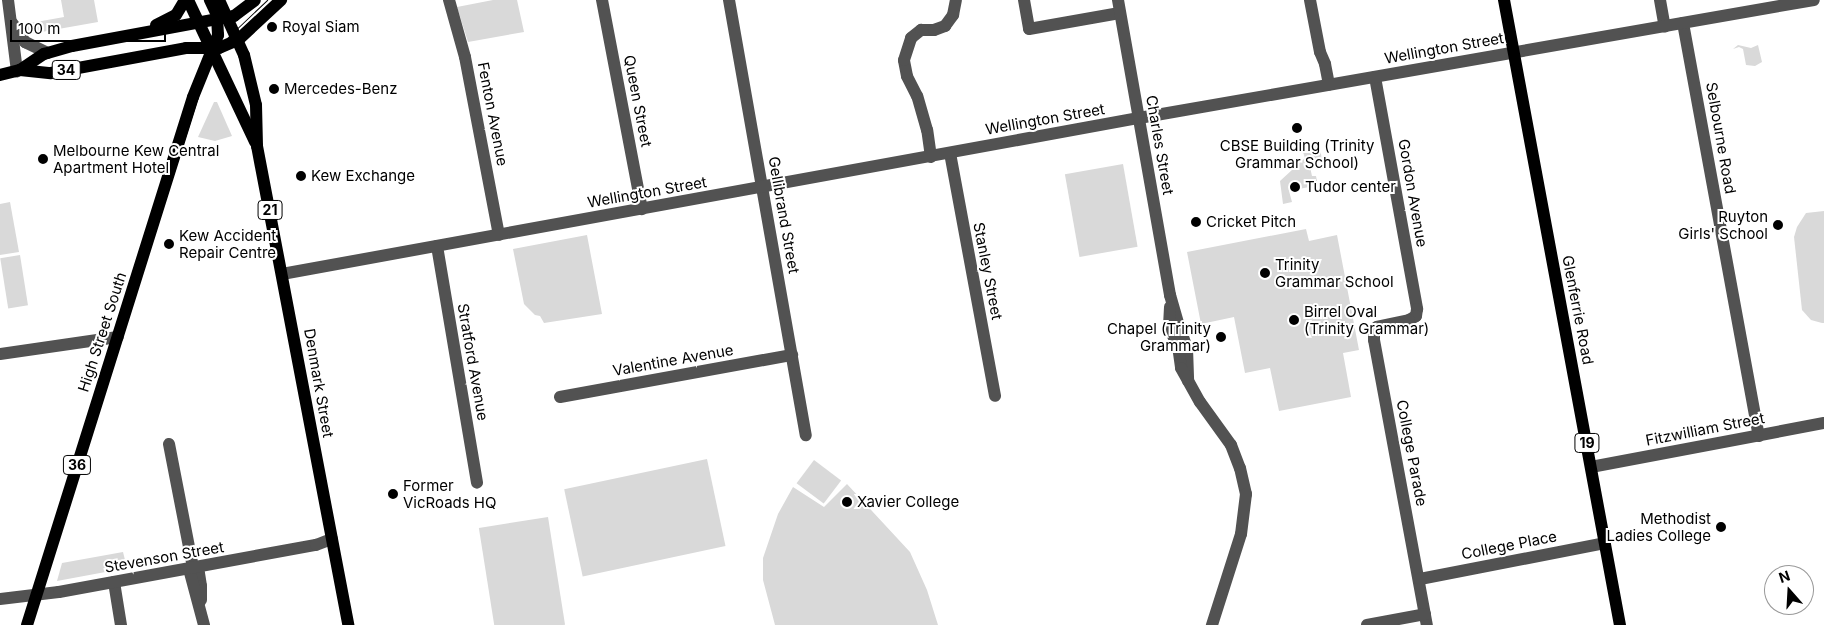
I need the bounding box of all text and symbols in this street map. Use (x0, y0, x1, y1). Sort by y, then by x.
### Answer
scale bar (12, 10, 169, 42)
place label: Royal Siam (282, 18, 360, 36)
text: 100 m (18, 19, 60, 38)
marker: Royal Siam (266, 21, 278, 33)
street label: Wellington Street (1383, 29, 1505, 67)
street label: Queen Street (620, 54, 656, 148)
road number: 34 (51, 58, 81, 82)
street label: Fenton Avenue (474, 61, 512, 167)
place label: Mercedes-Benz (284, 80, 397, 98)
street label: Selbourne Road (1702, 81, 1740, 195)
marker: Mercedes-Benz (268, 83, 280, 95)
street label: Charles Street (1142, 94, 1178, 196)
street label: Wellington Street (984, 100, 1106, 138)
marker: CBSE Building (Trinity Grammar School) (1291, 122, 1303, 134)
place label: CBSE Building (Trinity Grammar School) (1220, 136, 1374, 171)
street label: Gordon Avenue (1395, 138, 1431, 248)
place label: Melbourne Kew Central Apartment Hotel (53, 141, 219, 176)
marker: Melbourne Kew Central Apartment Hotel (37, 153, 49, 165)
street label: Gellibrand Street (765, 155, 803, 275)
place label: Kew Exchange (311, 167, 415, 185)
marker: Kew Exchange (295, 170, 307, 182)
street label: Wellington Street (586, 173, 708, 211)
place label: Tudor center (1305, 178, 1396, 196)
marker: Tudor center (1289, 181, 1301, 193)
road number: 21 (258, 198, 282, 222)
place label: Ruyton Girls' School (1678, 207, 1768, 242)
place label: Cricket Pitch (1206, 213, 1296, 231)
marker: Cricket Pitch (1190, 216, 1202, 228)
marker: Ruyton Girls' School (1772, 219, 1784, 231)
street label: Stanley Street (970, 221, 1006, 321)
place label: Kew Accident Repair Centre (179, 226, 276, 261)
marker: Kew Accident Repair Centre (163, 238, 175, 250)
street label: Glenferrie Road (1559, 254, 1597, 366)
place label: Trinity Grammar School (1275, 255, 1394, 290)
marker: Trinity Grammar School (1259, 267, 1271, 279)
street label: High Street South (74, 270, 130, 394)
street label: Stratford Avenue (454, 302, 492, 422)
place label: Birrel Oval (Trinity Grammar) (1304, 302, 1429, 337)
marker: Birrel Oval (Trinity Grammar) (1288, 314, 1300, 326)
place label: Chapel (Trinity Grammar) (1107, 319, 1211, 354)
street label: Denmark Street (301, 327, 337, 439)
marker: Chapel (Trinity Grammar) (1215, 331, 1227, 343)
street label: Valentine Avenue (611, 341, 735, 379)
street label: College Parade (1393, 398, 1431, 508)
street label: Fitzwilliam Street (1644, 409, 1766, 449)
road number: 19 (1573, 432, 1601, 454)
road number: 36 (62, 454, 92, 476)
place label: Former VicRoads HQ (403, 476, 496, 511)
marker: Former VicRoads HQ (387, 488, 399, 500)
place label: Xavier College (857, 493, 959, 511)
marker: Xavier College (841, 496, 853, 508)
place label: Methodist Ladies College (1606, 509, 1711, 544)
marker: Methodist Ladies College (1715, 521, 1727, 533)
street label: College Place (1460, 527, 1558, 563)
street label: Stevenson Street (103, 538, 225, 576)
north arrow (1764, 565, 1814, 615)
text: N (1776, 567, 1792, 586)

